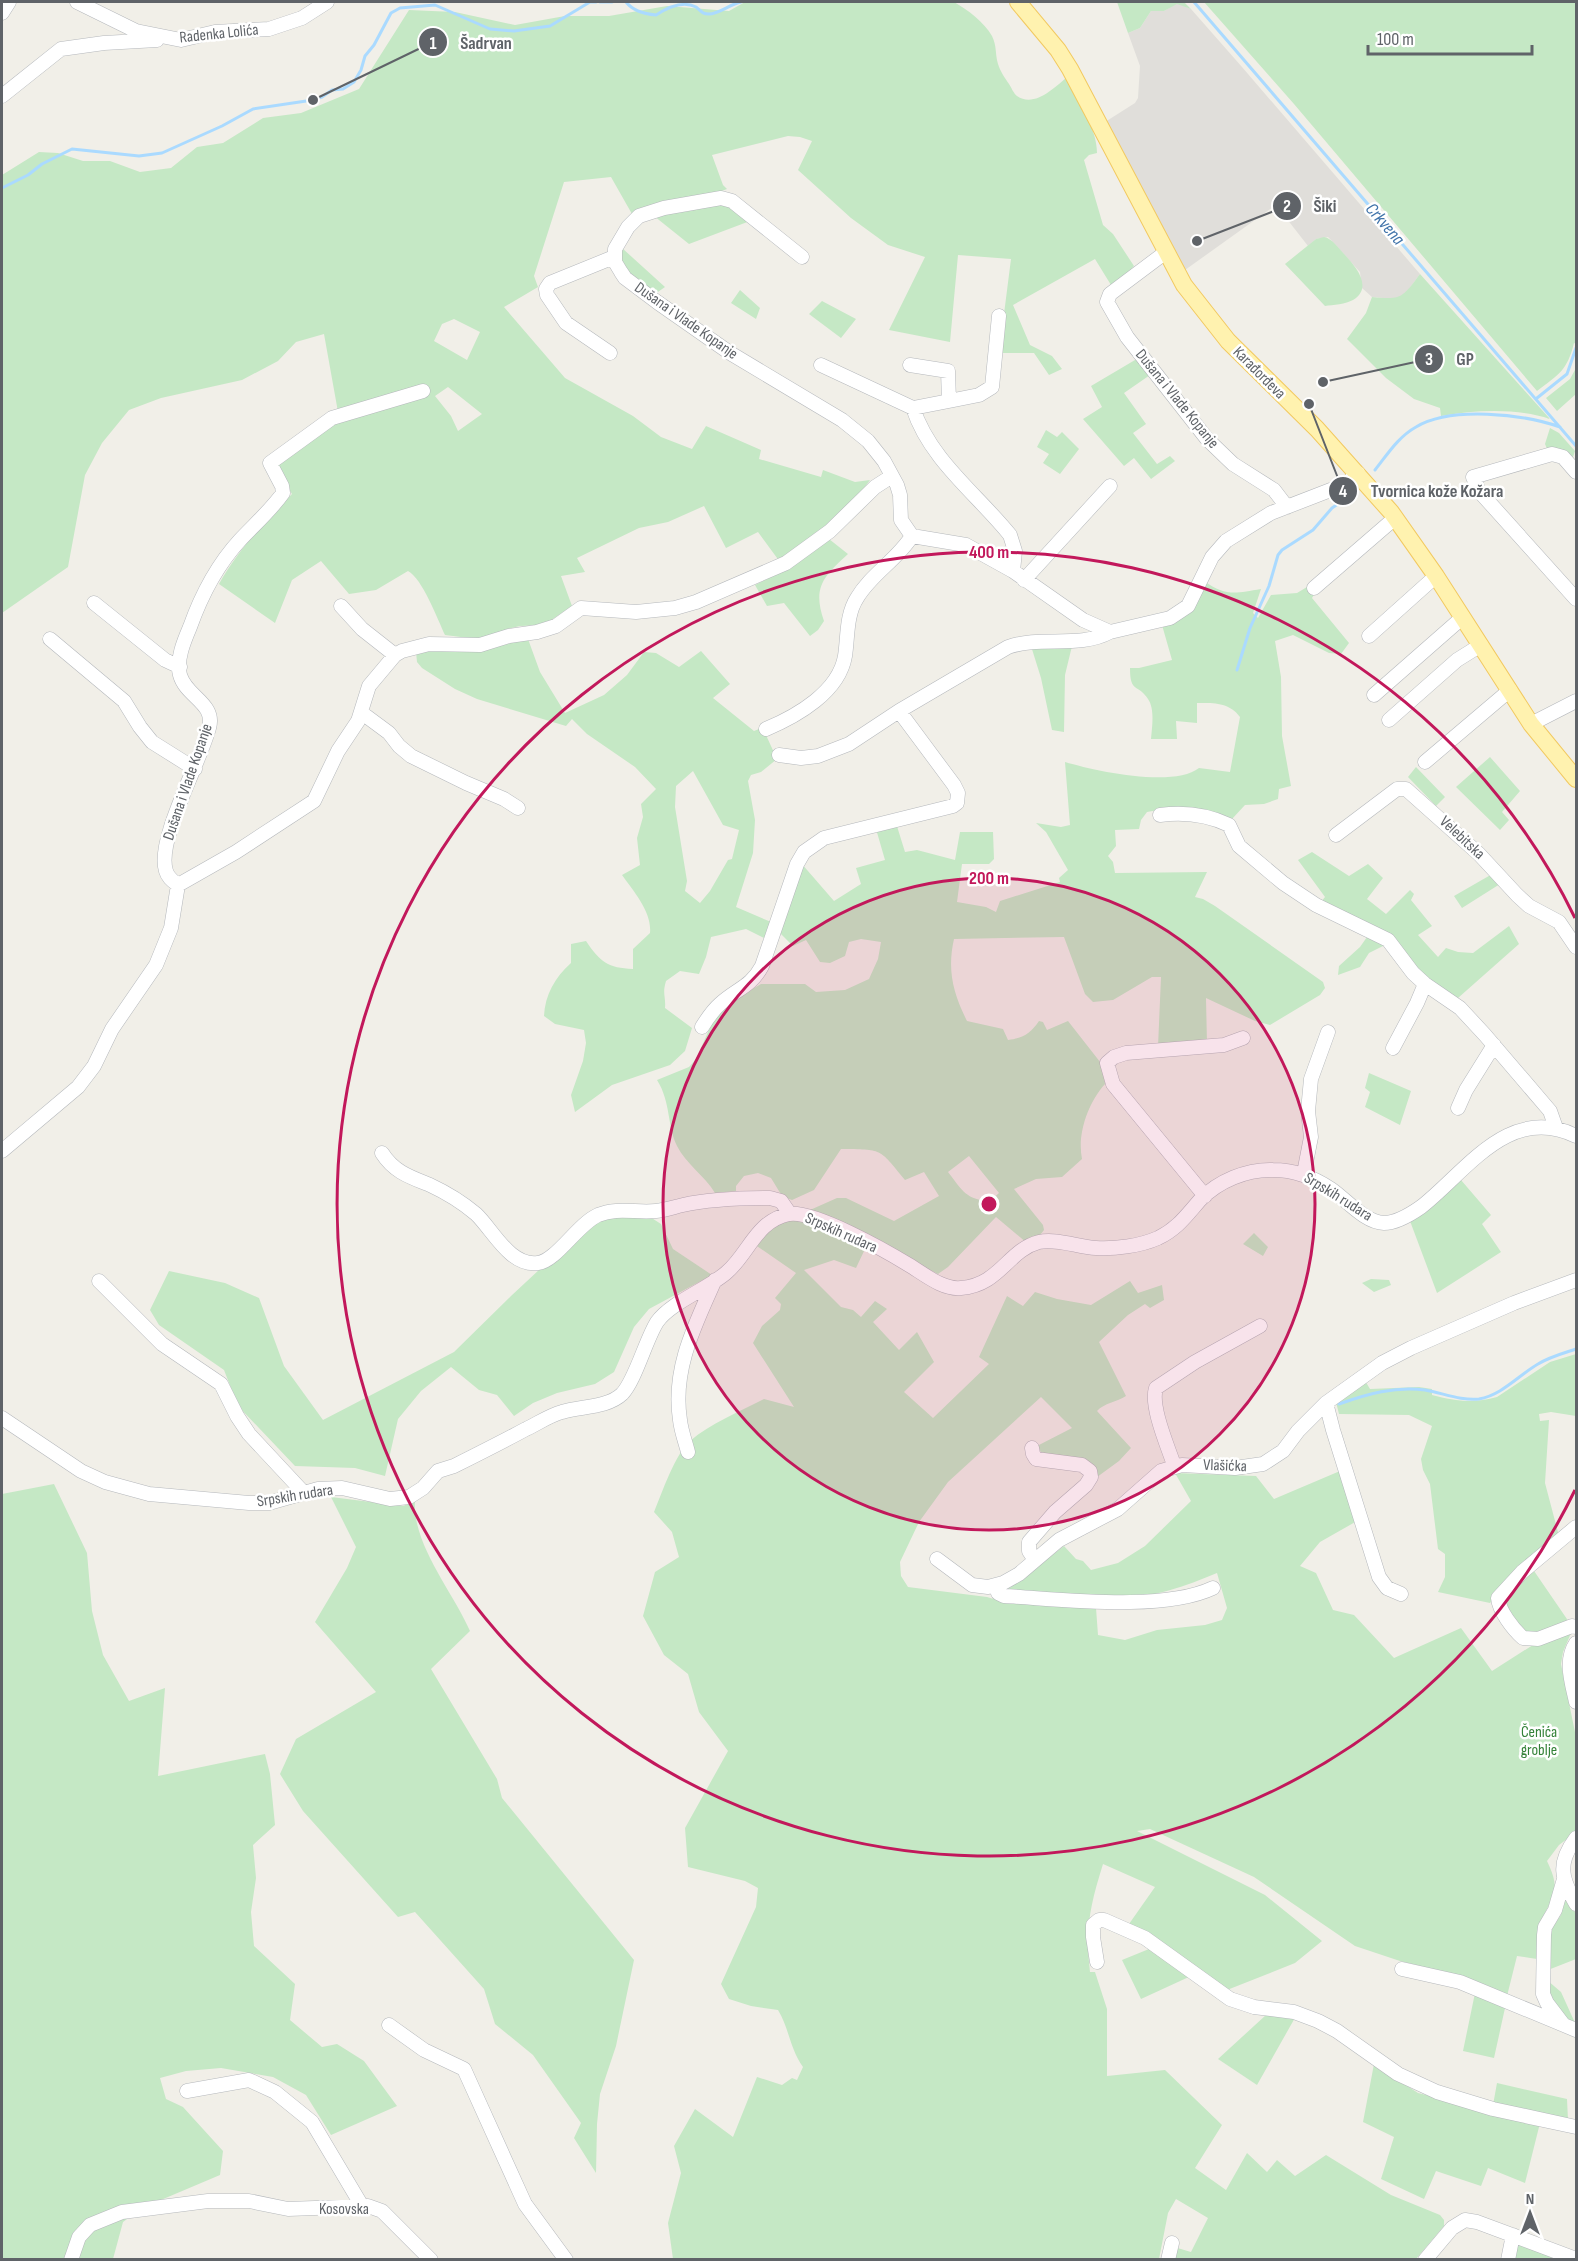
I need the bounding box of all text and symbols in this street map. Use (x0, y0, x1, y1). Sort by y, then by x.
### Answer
scale bar (1368, 18, 1532, 56)
street label: Radenka Lolića (179, 20, 259, 48)
callout: Šadrvan (418, 24, 524, 60)
text: 100 m (1377, 29, 1414, 50)
text: 1 (429, 33, 437, 54)
text: Šadrvan (460, 33, 512, 54)
callout: Šiki (1272, 188, 1349, 224)
text: 2 (1283, 196, 1291, 217)
text: Šiki (1313, 196, 1337, 217)
water label: Crkvena (1361, 199, 1409, 250)
street label: Dušana i Vlade Kopanje (631, 278, 741, 364)
callout: GP (1414, 341, 1486, 377)
street label: Karađorđeva (1229, 343, 1289, 403)
street label: Dušana i Vlade Kopanje (1131, 346, 1223, 452)
text: 3 (1425, 349, 1433, 370)
text: GP (1456, 349, 1474, 370)
callout: Tvornica kože Kožara (1328, 473, 1515, 509)
text: 4 (1339, 481, 1348, 502)
text: Tvornica kože Kožara (1371, 481, 1503, 502)
text: 400 m (969, 542, 1009, 563)
street label: Dušana i Vlade Kopanje (159, 721, 217, 843)
street label: Velebitska (1435, 812, 1489, 864)
text: 200 m (969, 868, 1009, 889)
street label: Srpskih rudara (1300, 1169, 1376, 1225)
centre of rings (979, 1194, 999, 1214)
street label: Srpskih rudara (802, 1209, 880, 1257)
street label: Vlašićka (1203, 1456, 1247, 1476)
street label: Srpskih rudara (256, 1481, 334, 1511)
park label: Čenića groblje (1521, 1723, 1557, 1760)
north arrow (1500, 2183, 1560, 2243)
text: N (1526, 2190, 1534, 2209)
street label: Kosovska (319, 2200, 369, 2219)

